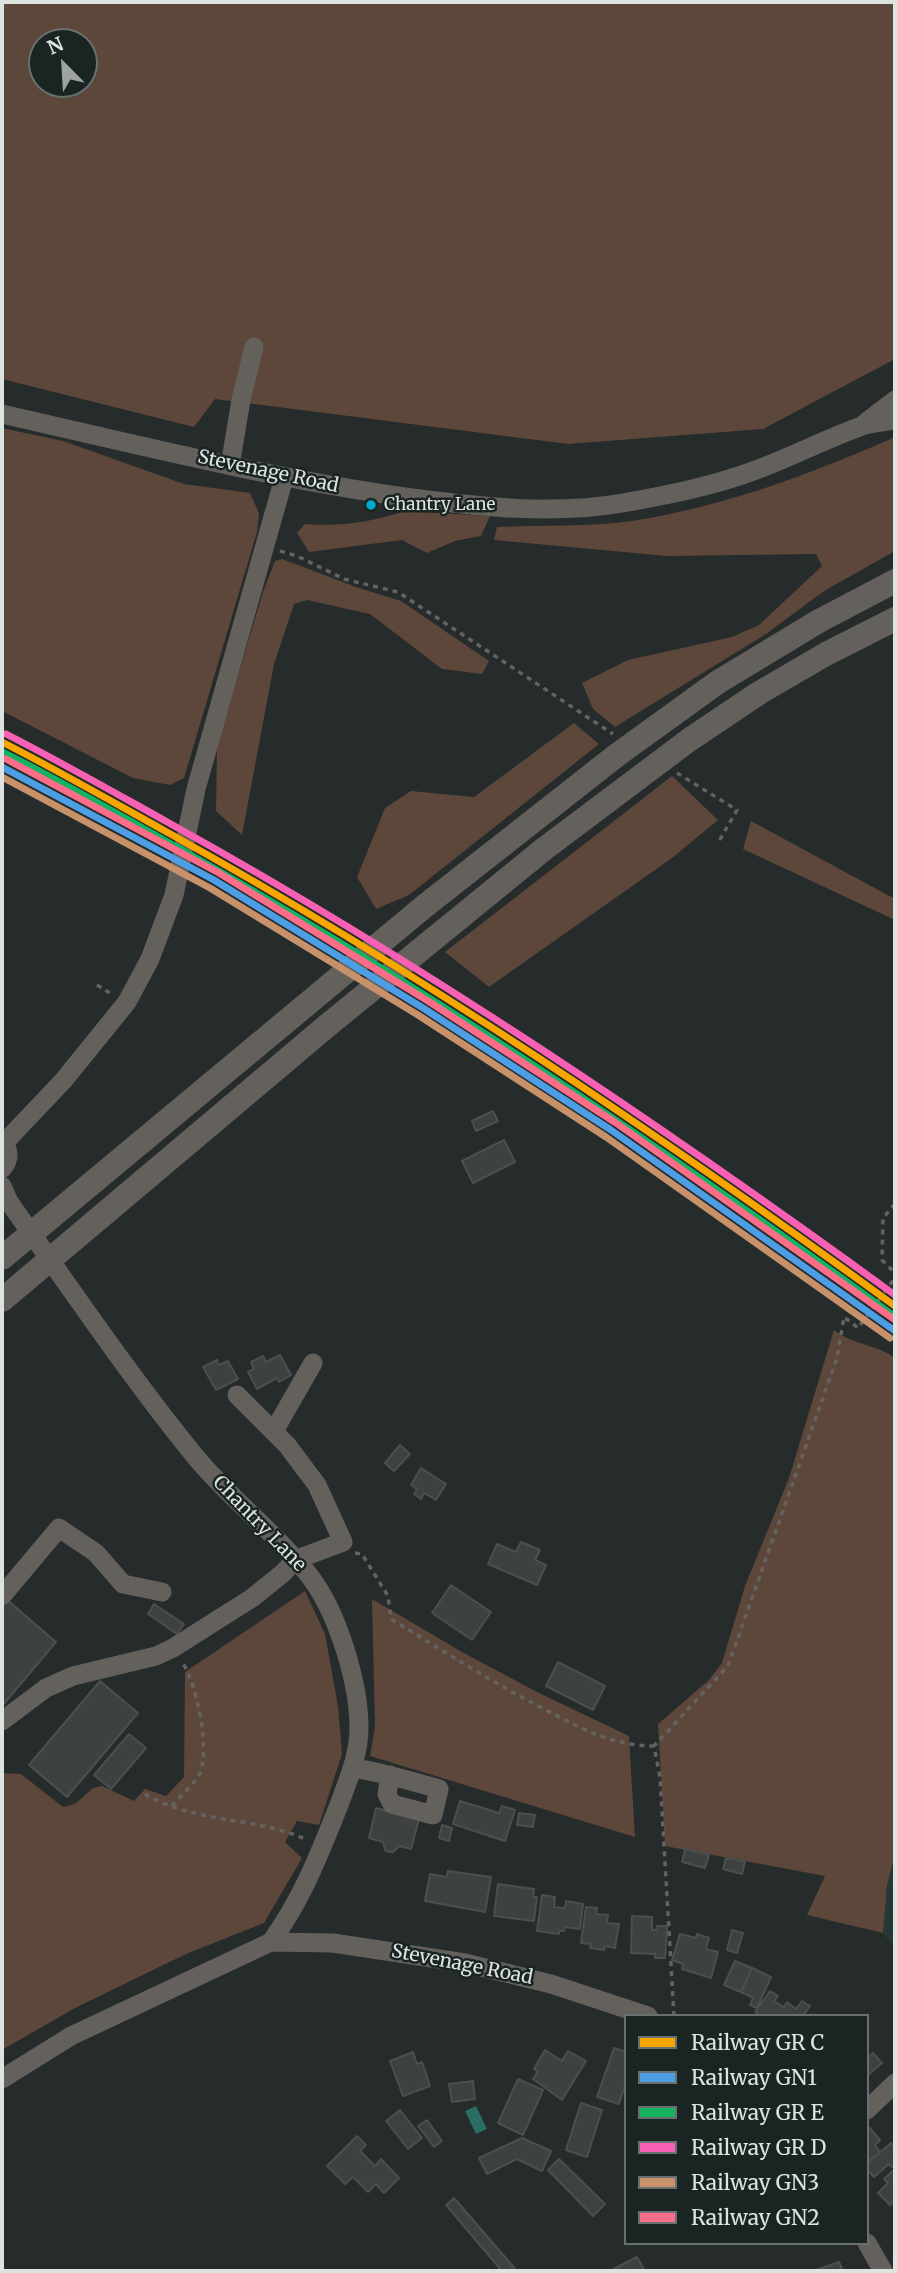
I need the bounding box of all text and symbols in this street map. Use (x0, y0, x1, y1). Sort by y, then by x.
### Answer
north arrow (28, 28, 98, 98)
text: N (44, 32, 67, 60)
street label: Stevenage Road (195, 446, 341, 498)
place label: Chantry Lane (384, 495, 495, 515)
marker: Chantry Lane (364, 498, 378, 512)
street label: Chantry Lane (208, 1471, 310, 1577)
street label: Stevenage Road (389, 1940, 535, 1990)
legend (624, 2014, 869, 2245)
text: Railway GR C (691, 2029, 824, 2056)
text: Railway GN1 (691, 2064, 817, 2091)
text: Railway GR E (691, 2099, 824, 2126)
text: Railway GR D (691, 2134, 826, 2161)
text: Railway GN3 (691, 2169, 819, 2196)
text: Railway GN2 (691, 2204, 820, 2231)

